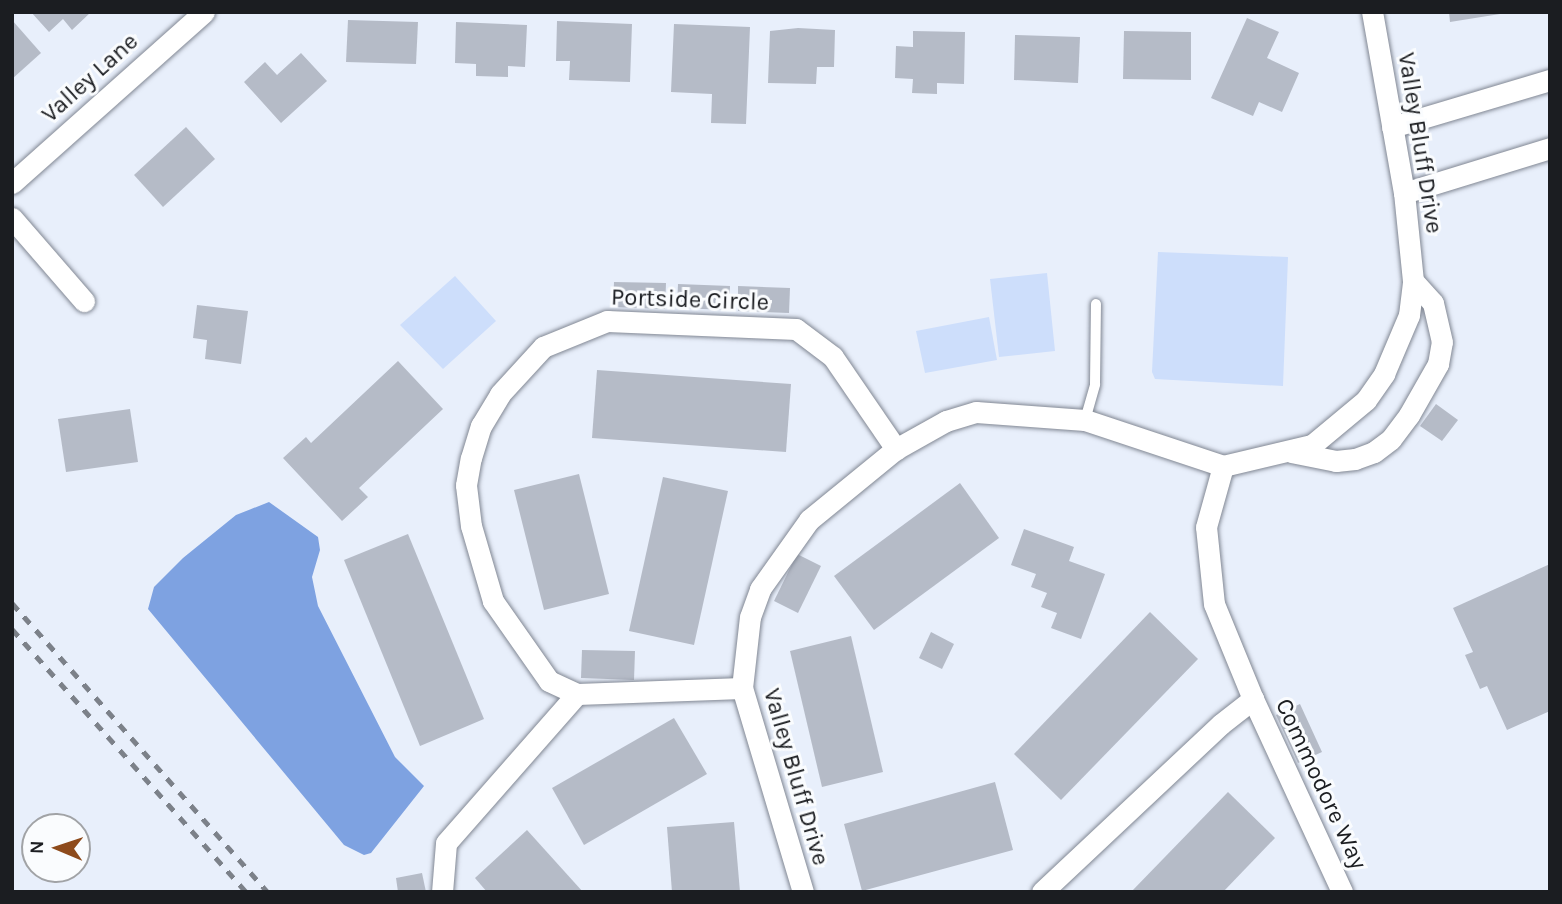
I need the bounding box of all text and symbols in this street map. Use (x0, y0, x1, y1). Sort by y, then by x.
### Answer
street label: Valley Lane (36, 27, 144, 129)
street label: Valley Bluff Drive (1391, 50, 1449, 236)
street label: Portside Circle (611, 283, 769, 317)
street label: Valley Bluff Drive (757, 685, 835, 869)
street label: Commodore Way (1269, 694, 1373, 874)
north arrow (21, 813, 91, 883)
text: N (26, 840, 48, 855)

